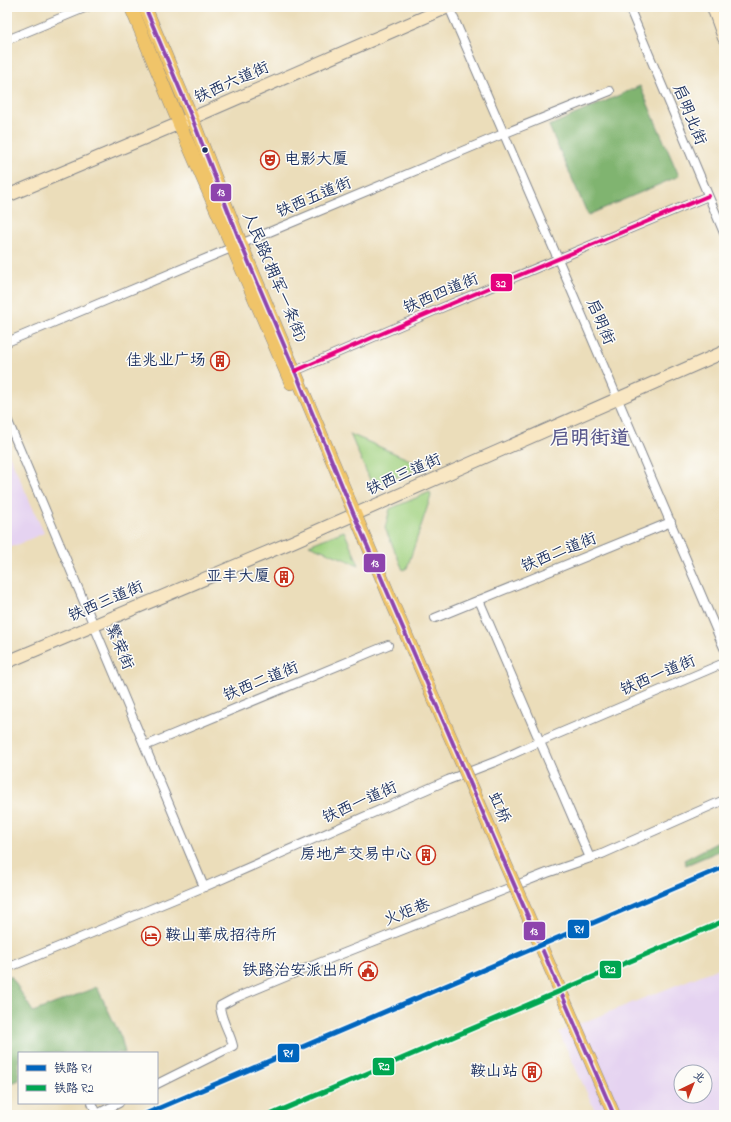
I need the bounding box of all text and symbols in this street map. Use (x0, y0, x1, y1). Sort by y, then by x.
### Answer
street label: 铁西六道街 (191, 56, 273, 110)
street label: 启明北街 (666, 81, 712, 149)
unlabelled marker (200, 145, 210, 155)
place label: 电影大厦 (284, 148, 348, 172)
theatre icon: 电影大厦 (259, 149, 281, 171)
street label: 铁西五道街 (272, 171, 356, 225)
line badge: 13 (210, 183, 232, 202)
text: 13 (217, 185, 225, 201)
street label: 人民路(拥军一条街) (236, 208, 312, 346)
street label: 铁西四道街 (399, 267, 483, 321)
line badge: 32 (490, 273, 513, 292)
text: 32 (495, 276, 507, 292)
street label: 启明街 (580, 295, 620, 349)
place label: 佳兆业广场 (126, 349, 206, 373)
building icon: 佳兆业广场 (209, 350, 231, 372)
district label: 启明街道 (550, 425, 630, 454)
street label: 铁西三道街 (363, 448, 445, 502)
street label: 铁西二道街 (517, 527, 601, 579)
line badge: 13 (363, 553, 386, 573)
text: 13 (371, 556, 379, 572)
place label: 亚丰大厦 (206, 565, 270, 589)
building icon: 亚丰大厦 (273, 566, 295, 588)
street label: 铁西三道街 (64, 575, 148, 629)
street label: 繁荣街 (99, 620, 139, 674)
street label: 铁西一道街 (616, 649, 700, 703)
street label: 铁西二道街 (219, 656, 303, 708)
street label: 铁西一道街 (319, 776, 401, 830)
street label: 虹桥 (482, 789, 516, 827)
place label: 房地产交易中心 (300, 843, 412, 867)
building icon: 房地产交易中心 (415, 844, 437, 866)
street label: 火炬巷 (380, 893, 434, 933)
line badge: R1 (567, 919, 590, 939)
line badge: 13 (523, 921, 546, 941)
text: R1 (573, 922, 584, 938)
place label: 鞍山華成招待所 (165, 924, 277, 948)
text: 13 (530, 924, 538, 940)
hotel icon: 鞍山華成招待所 (140, 925, 162, 947)
place label: 铁路治安派出所 (242, 959, 354, 983)
public building icon: 铁路治安派出所 (357, 960, 379, 982)
line badge: R2 (599, 960, 622, 979)
text: R2 (603, 962, 616, 978)
line badge: R1 (277, 1043, 300, 1063)
text: R1 (282, 1046, 293, 1062)
legend (18, 1052, 158, 1104)
line badge: R2 (372, 1057, 395, 1076)
text: R2 (377, 1059, 390, 1075)
text: 铁路 R1 (54, 1060, 92, 1078)
place label: 鞍山站 (470, 1060, 518, 1084)
building icon: 鞍山站 (521, 1061, 543, 1083)
north arrow (673, 1064, 713, 1104)
text: 北 (690, 1068, 709, 1087)
text: 铁路 R2 (54, 1080, 94, 1098)

